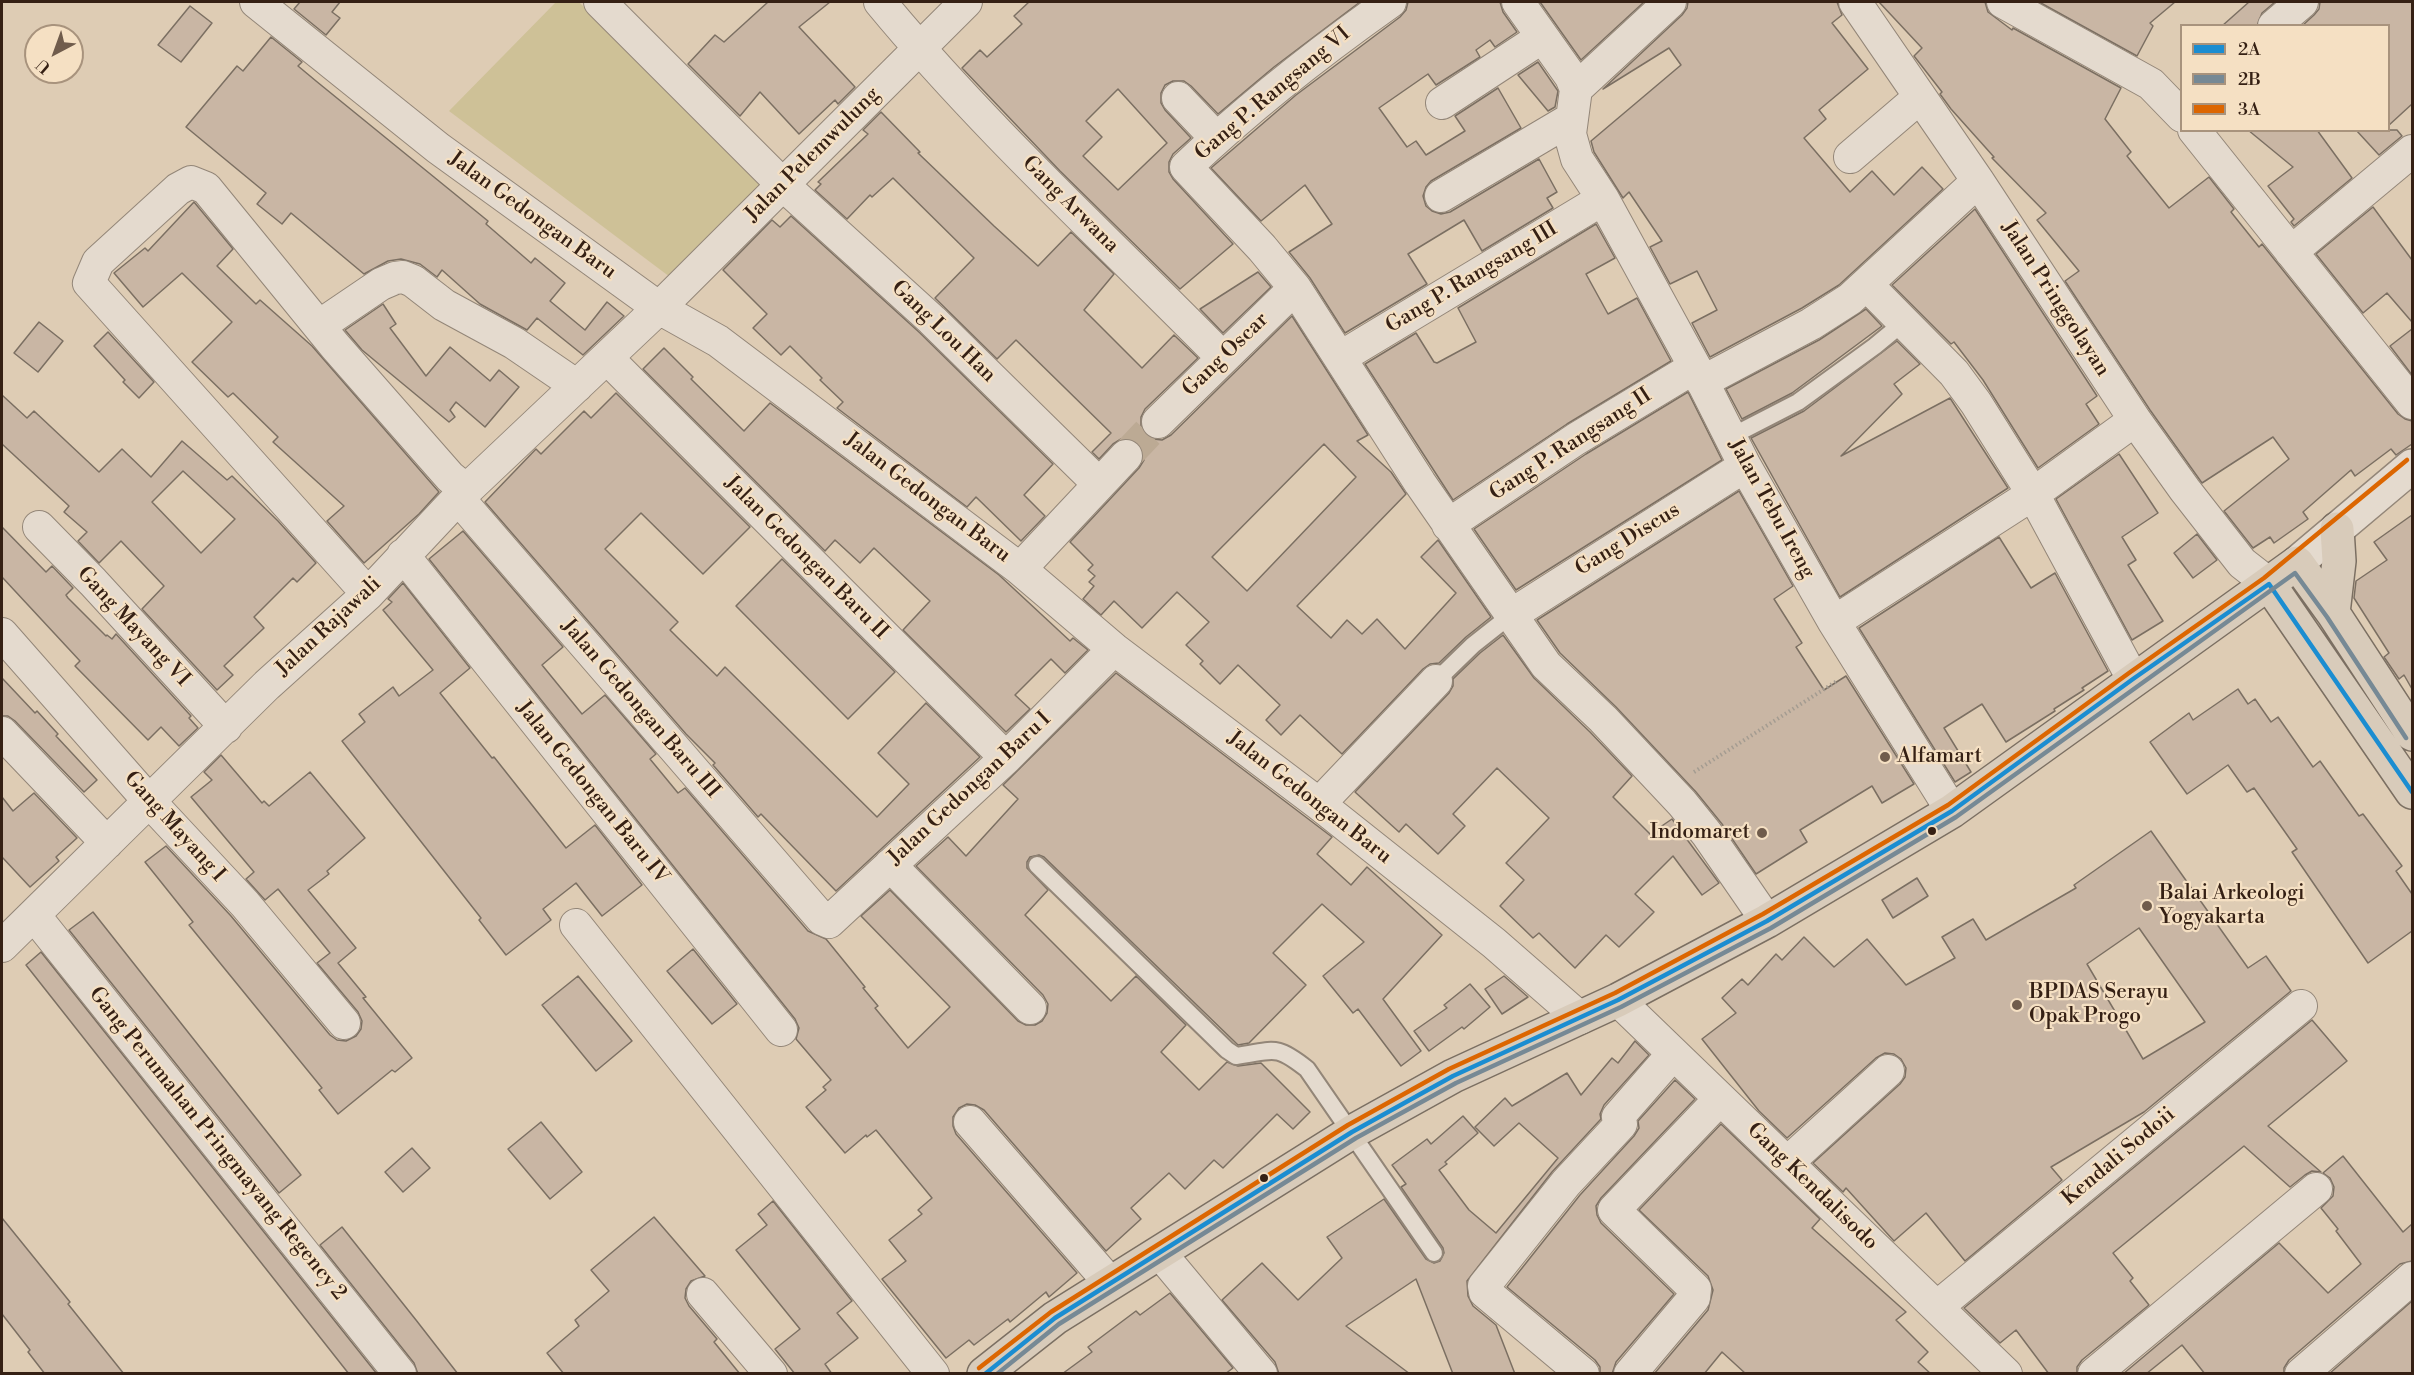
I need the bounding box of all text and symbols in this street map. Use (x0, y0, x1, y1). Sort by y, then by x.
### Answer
street label: Gang P. Rangsang VI (1190, 22, 1356, 166)
north arrow (24, 24, 84, 84)
legend (2180, 24, 2390, 132)
text: 2A (2238, 38, 2261, 61)
text: U (32, 54, 55, 78)
text: 2B (2238, 68, 2261, 91)
street label: Jalan Pelemwulung (740, 82, 886, 228)
text: 3A (2238, 98, 2260, 121)
street label: Jalan Gedongan Baru (443, 147, 621, 285)
street label: Gang Arwana (1016, 151, 1124, 259)
street label: Gang P. Rangsang III (1382, 217, 1562, 339)
street label: Jalan Pringgolayan (1995, 217, 2115, 381)
street label: Gang Lou Han (885, 276, 1001, 388)
street label: Gang Oscar (1178, 308, 1274, 402)
street label: Gang P. Rangsang II (1485, 383, 1657, 507)
street label: Jalan Gedongan Baru (839, 427, 1015, 569)
street label: Jalan Tebu Ireng (1722, 435, 1820, 583)
street label: Jalan Gedongan Baru II (719, 471, 893, 645)
street label: Gang Discus (1571, 498, 1685, 582)
street label: Gang Mayang VI (71, 562, 195, 692)
street label: Jalan Rajawali (271, 572, 387, 682)
street label: Jalan Gedongan Baru III (555, 614, 725, 804)
street label: Jalan Gedongan Baru IV (510, 696, 674, 890)
street label: Jalan Gedongan Baru I (883, 707, 1057, 871)
street label: Jalan Gedongan Baru (1222, 726, 1396, 870)
place label: Alfamart (1897, 744, 1982, 770)
marker: Alfamart (1878, 750, 1892, 764)
street label: Gang Mayang I (118, 767, 230, 887)
place label: Indomaret (1650, 820, 1750, 846)
unlabelled marker (1926, 825, 1938, 837)
marker: Indomaret (1755, 826, 1769, 840)
place label: Balai Arkeologi Yogyakarta (2159, 881, 2305, 931)
marker: Balai Arkeologi Yogyakarta (2140, 899, 2154, 913)
place label: BPDAS Serayu Opak Progo (2029, 980, 2168, 1030)
street label: Gang Perumahan Pringmayang Regency 2 (83, 982, 351, 1306)
marker: BPDAS Serayu Opak Progo (2010, 998, 2024, 1012)
street label: Kendali Sodoii (2057, 1102, 2181, 1212)
street label: Gang Kendalisodo (1741, 1118, 1883, 1256)
unlabelled marker (1258, 1172, 1270, 1184)

